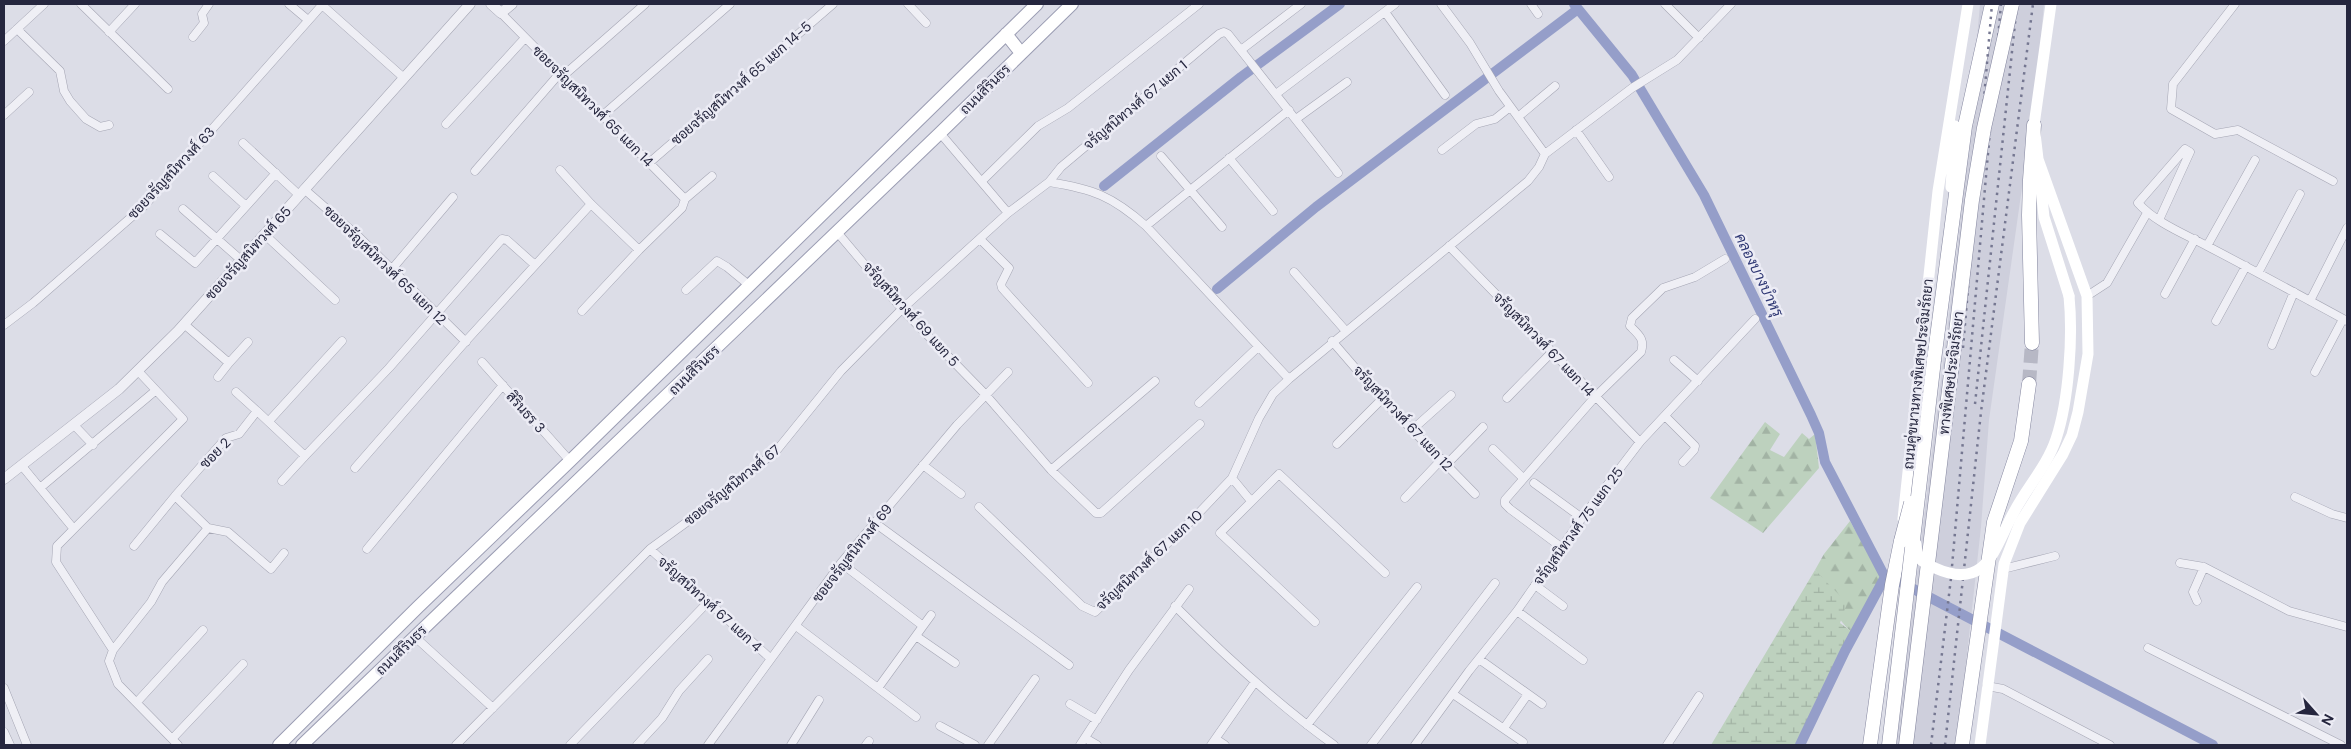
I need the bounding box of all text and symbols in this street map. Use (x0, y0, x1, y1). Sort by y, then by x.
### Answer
street label: ซอยจรัญสนิทวงศ์ 65 แยก 14-5 (667, 17, 815, 149)
street label: ซอยจรัญสนิทวงศ์ 65 แยก 14 (528, 41, 658, 171)
street label: จรัญสนิทวงศ์ 67 แยก 1 (1079, 56, 1191, 154)
street label: ถนนสิรินธร (956, 60, 1014, 118)
street label: ซอยจรัญสนิทวงศ์ 63 (123, 123, 219, 223)
street label: ซอยจรัญสนิทวงศ์ 65 (201, 202, 295, 304)
street label: ซอยจรัญสนิทวงศ์ 65 แยก 12 (320, 202, 450, 328)
water label: คลองบางบำหรุ (1729, 230, 1788, 321)
street label: จรัญสนิทวงศ์ 69 แยก 5 (859, 258, 963, 370)
street label: ถนนคู่ขนานทางพิเศษประจิมรัถยา (1899, 278, 1938, 470)
street label: จรัญสนิทวงศ์ 67 แยก 14 (1489, 288, 1599, 400)
street label: ทางพิเศษประจิมรัถยา (1934, 310, 1968, 436)
street label: ถนนสิรินธร (665, 341, 723, 399)
street label: จรัญสนิทวงศ์ 67 แยก 12 (1349, 361, 1457, 475)
street label: สิรินธร 3 (503, 387, 549, 437)
street label: ซอย 2 (196, 434, 234, 472)
street label: ซอยจรัญสนิทวงศ์ 67 (680, 441, 784, 529)
street label: จรัญสนิทวงศ์ 75 แยก 25 (1529, 463, 1627, 589)
street label: ซอยจรัญสนิทวงศ์ 69 (808, 500, 896, 606)
street label: จรัญสนิทวงศ์ 67 แยก 10 (1092, 506, 1206, 614)
street label: จรัญสนิทวงศ์ 67 แยก 4 (654, 552, 766, 656)
street label: ถนนสิรินธร (372, 621, 430, 679)
north arrow (2291, 689, 2341, 739)
text: N (2317, 711, 2338, 729)

